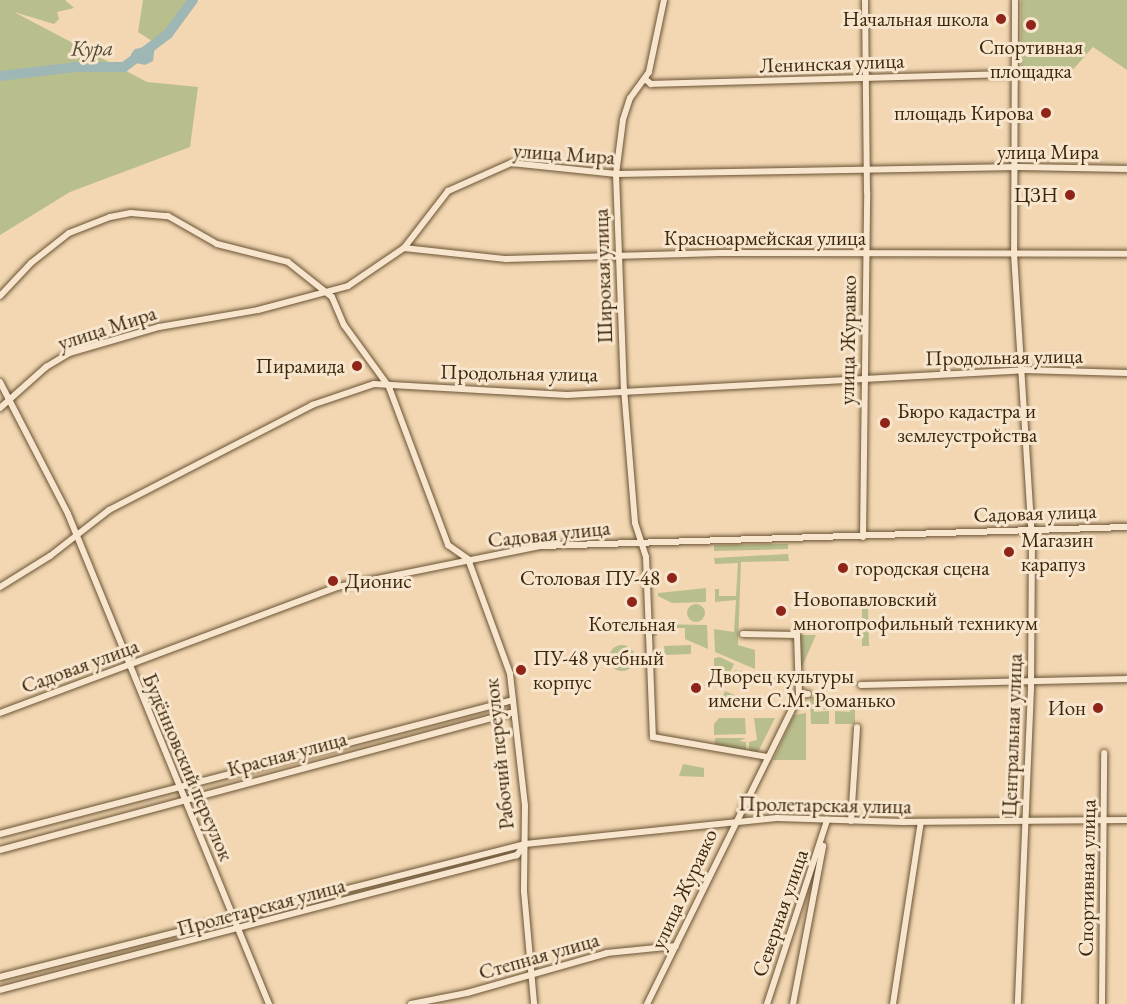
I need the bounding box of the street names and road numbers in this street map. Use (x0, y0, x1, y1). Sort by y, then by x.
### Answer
street label: Ленинская улица (759, 48, 905, 78)
street label: улица Мира (512, 138, 616, 170)
street label: улица Мира (997, 139, 1099, 165)
street label: Широкая улица (588, 208, 618, 344)
street label: Красноармейская улица (664, 225, 866, 251)
street label: улица Журавко (834, 275, 862, 405)
street label: улица Мира (55, 300, 159, 356)
street label: Продольная улица (925, 343, 1083, 371)
street label: Продольная улица (440, 359, 598, 387)
street label: Садовая улица (973, 498, 1097, 528)
street label: Садовая улица (486, 515, 612, 553)
street label: Садовая улица (18, 633, 142, 699)
street label: Центральная улица (997, 653, 1027, 817)
street label: Будённовский переулок (137, 669, 239, 865)
street label: Рабочий переулок (479, 677, 519, 831)
street label: Красная улица (224, 726, 350, 782)
street label: Пролетарская улица (738, 791, 912, 819)
street label: Спортивная улица (1073, 799, 1101, 957)
street label: улица Журавко (645, 825, 723, 953)
street label: Северная улица (746, 846, 814, 980)
street label: Пролетарская улица (174, 872, 348, 942)
street label: Степная улица (476, 927, 602, 985)

